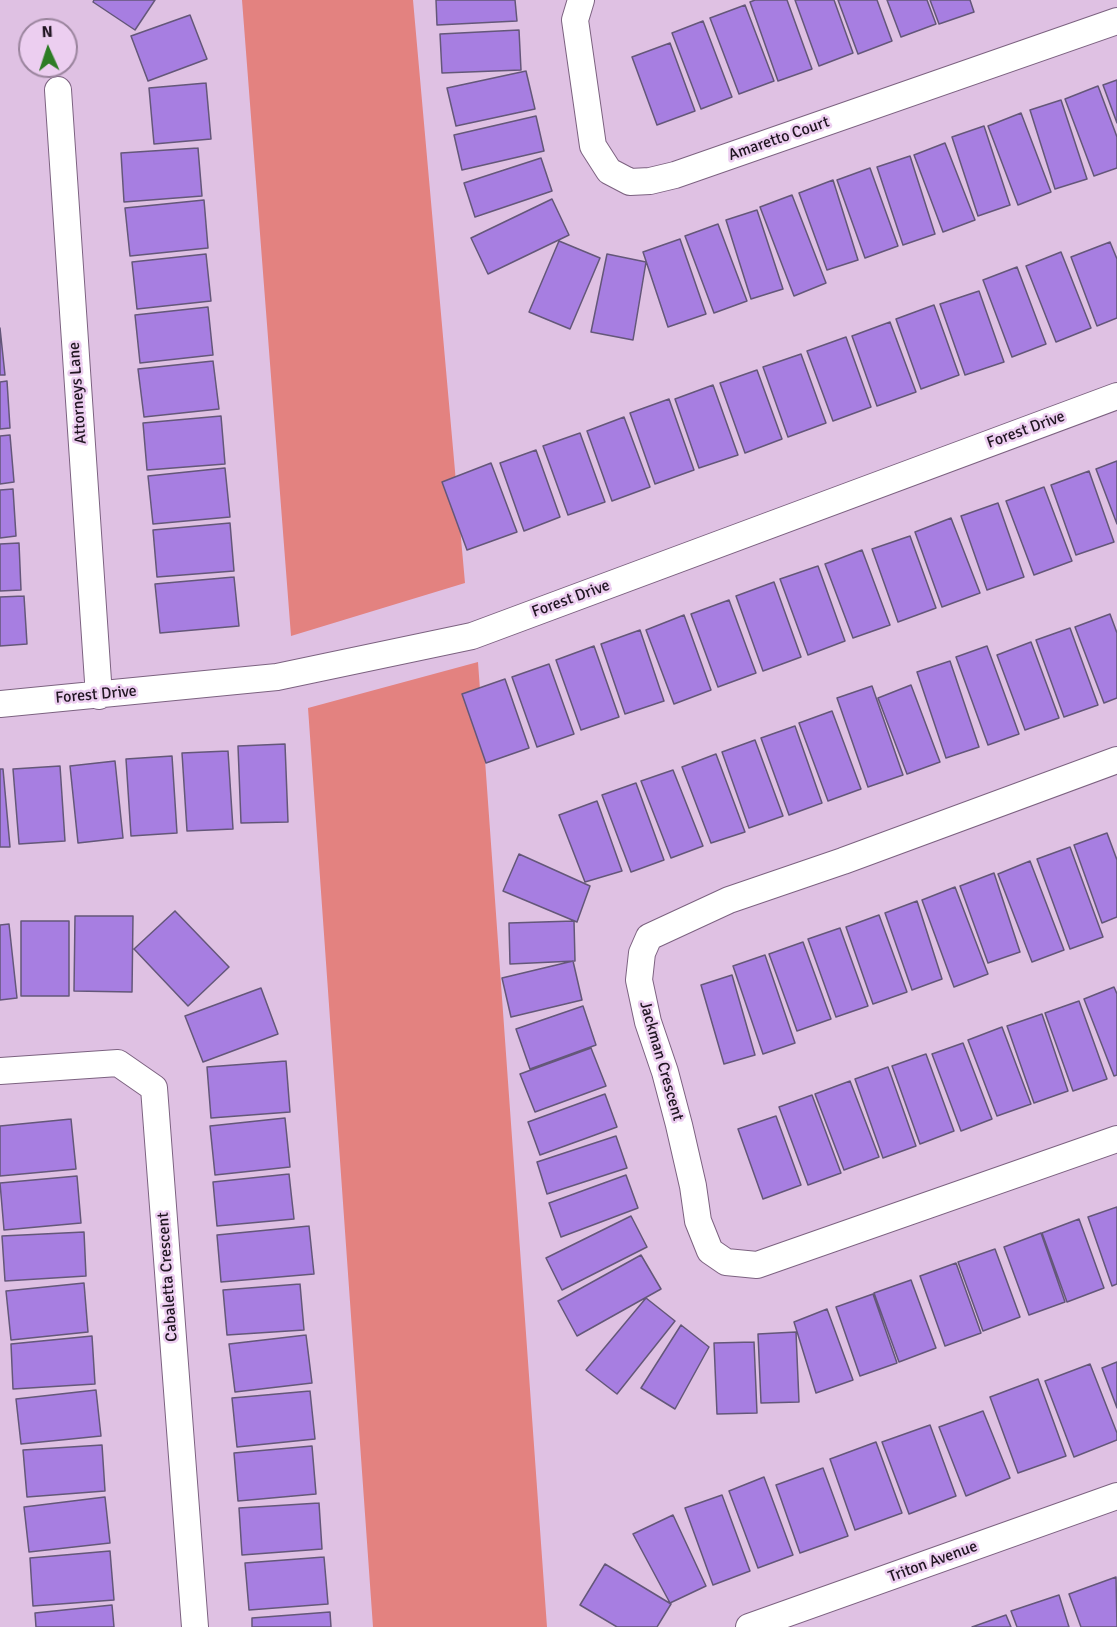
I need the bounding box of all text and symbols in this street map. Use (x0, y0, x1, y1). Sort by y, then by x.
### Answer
north arrow (18, 18, 78, 78)
text: N (41, 22, 53, 42)
street label: Amaretto Court (726, 113, 832, 165)
street label: Attorneys Lane (65, 341, 91, 445)
street label: Forest Drive (984, 407, 1068, 453)
street label: Forest Drive (529, 576, 613, 622)
street label: Forest Drive (54, 682, 138, 708)
street label: Jackman Crescent (635, 999, 687, 1123)
street label: Cabaletta Crescent (154, 1212, 182, 1342)
street label: Triton Avenue (886, 1537, 980, 1587)

